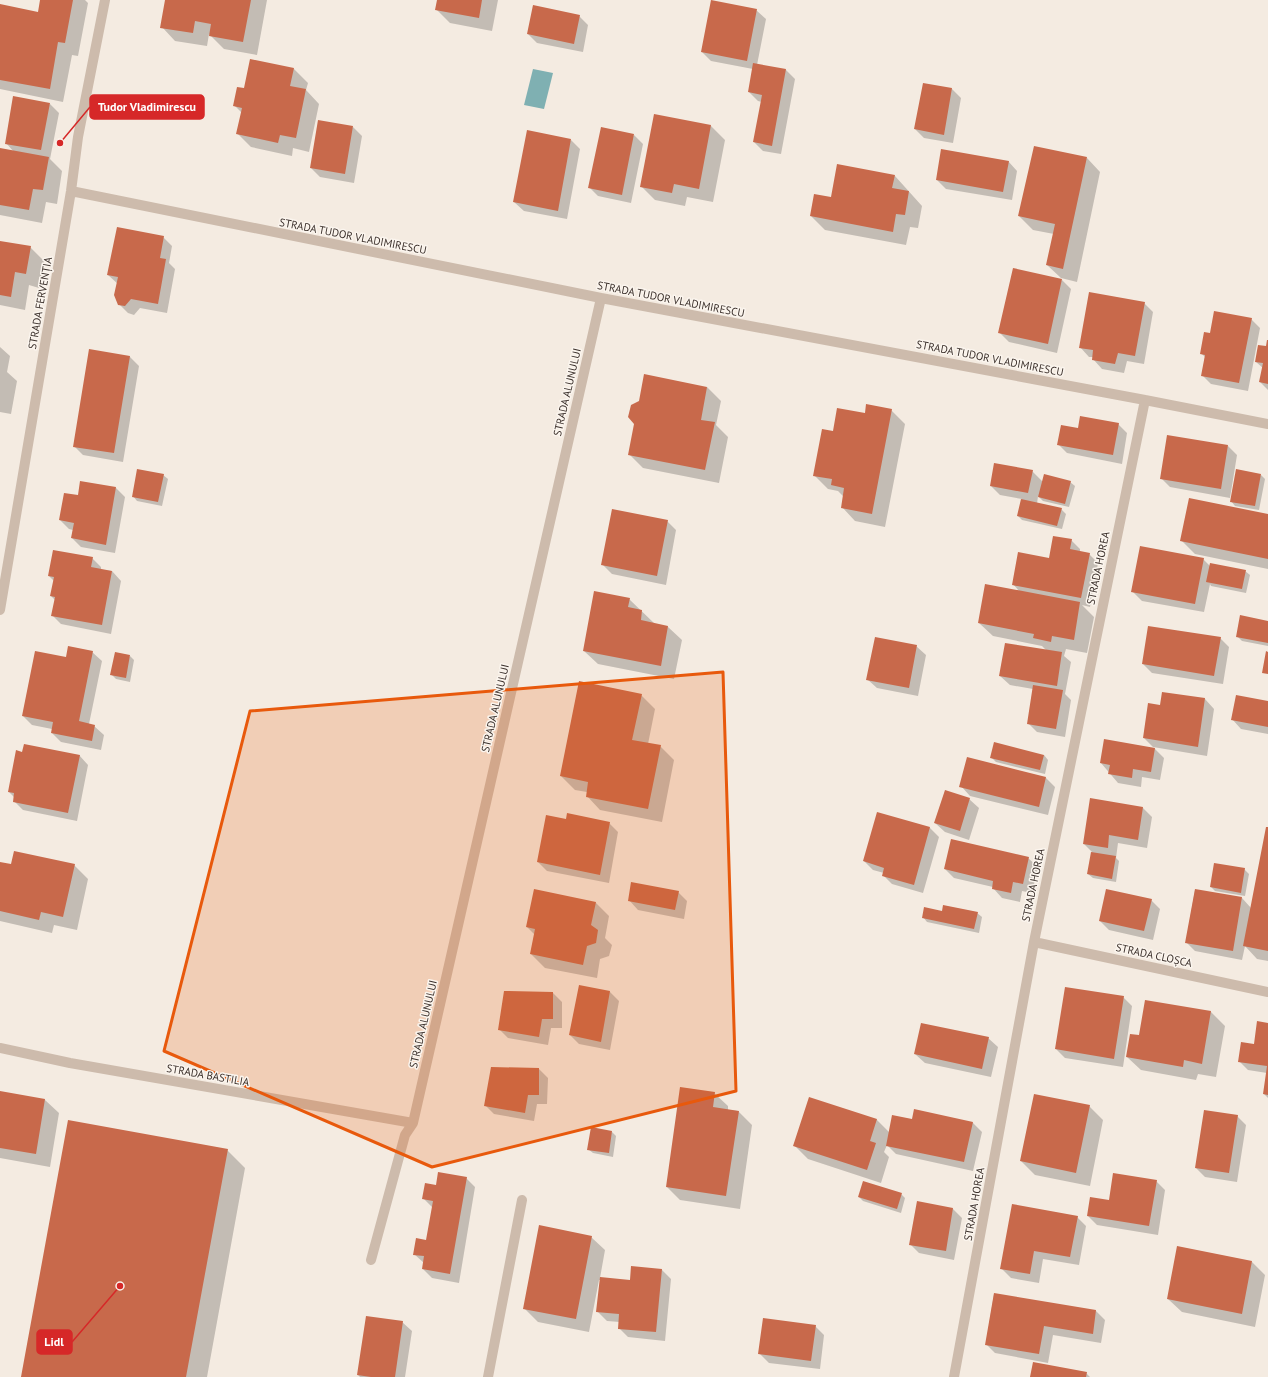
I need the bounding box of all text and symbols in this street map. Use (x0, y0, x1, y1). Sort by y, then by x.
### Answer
callout: Tudor Vladimirescu (90, 95, 204, 119)
text: Tudor Vladimirescu (98, 99, 196, 114)
street label: STRADA TUDOR VLADIMIRESCU (278, 215, 428, 257)
street label: STRADA FERVENȚIA (25, 255, 56, 350)
street label: STRADA TUDOR VLADIMIRESCU (596, 278, 746, 320)
street label: STRADA TUDOR VLADIMIRESCU (915, 337, 1065, 379)
street label: STRADA ALUNULUI (550, 347, 584, 437)
street label: STRADA HOREA (1083, 530, 1113, 606)
street label: STRADA ALUNULUI (478, 663, 512, 753)
street label: STRADA HOREA (1018, 847, 1048, 923)
street label: STRADA CLOȘCA (1115, 940, 1194, 970)
street label: STRADA ALUNULUI (406, 979, 440, 1069)
street label: STRADA BASTILIA (166, 1061, 251, 1089)
street label: STRADA HOREA (961, 1166, 987, 1242)
callout: Lidl (37, 1330, 72, 1354)
text: Lidl (44, 1334, 64, 1349)

